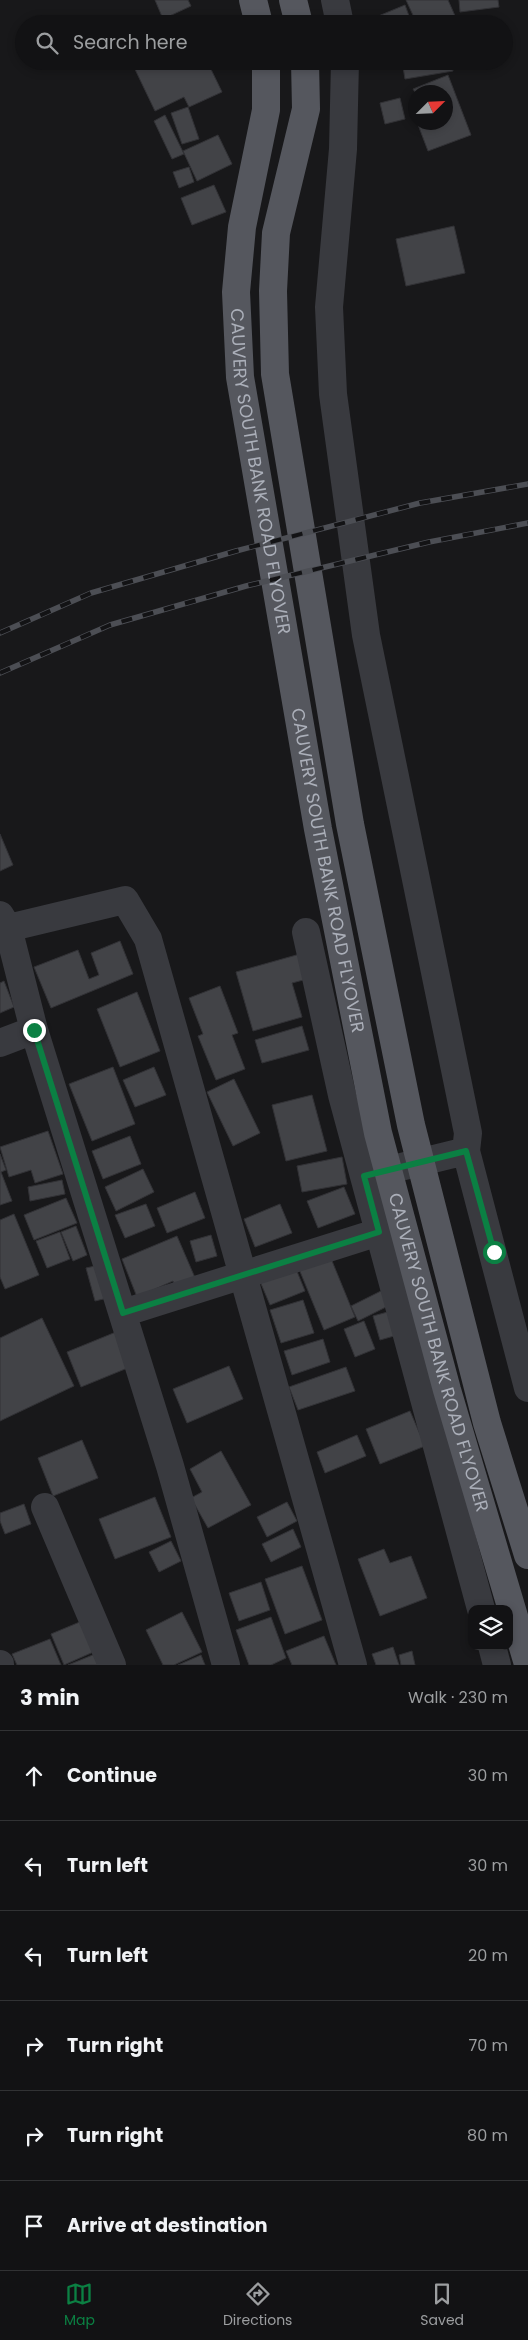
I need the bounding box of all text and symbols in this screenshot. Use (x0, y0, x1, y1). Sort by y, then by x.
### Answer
search box (15, 15, 513, 70)
icon: search (33, 29, 61, 57)
text: Search here (73, 29, 187, 56)
north arrow (408, 85, 453, 130)
street label: CAUVERY SOUTH BANK ROAD FLYOVER (225, 308, 297, 636)
street label: CAUVERY SOUTH BANK ROAD FLYOVER (285, 706, 371, 1035)
route end (23, 1019, 46, 1042)
street label: CAUVERY SOUTH BANK ROAD FLYOVER (383, 1190, 495, 1515)
route start (483, 1241, 506, 1264)
map controls (468, 1605, 513, 1650)
button: layers (468, 1605, 513, 1650)
text: 3 min (20, 1683, 80, 1712)
text: Walk · 230 m (408, 1686, 508, 1709)
icon: ahead (20, 1762, 48, 1790)
text: Continue (67, 1762, 157, 1789)
text: 30 m (468, 1764, 508, 1787)
icon: left (20, 1852, 48, 1880)
text: Turn left (67, 1852, 148, 1879)
text: 30 m (468, 1854, 508, 1877)
icon: left (20, 1942, 48, 1970)
text: Turn left (67, 1942, 148, 1969)
text: 20 m (468, 1944, 508, 1967)
icon: right (20, 2032, 48, 2060)
text: Turn right (67, 2032, 163, 2059)
text: 70 m (468, 2034, 508, 2057)
icon: right (20, 2122, 48, 2150)
text: Turn right (67, 2122, 163, 2149)
text: 80 m (467, 2124, 508, 2147)
icon: arrive (20, 2212, 48, 2240)
text: Arrive at destination (67, 2212, 268, 2239)
tab: Map (64, 2280, 95, 2331)
tab: Directions (223, 2280, 292, 2331)
tab: Saved (420, 2280, 464, 2331)

